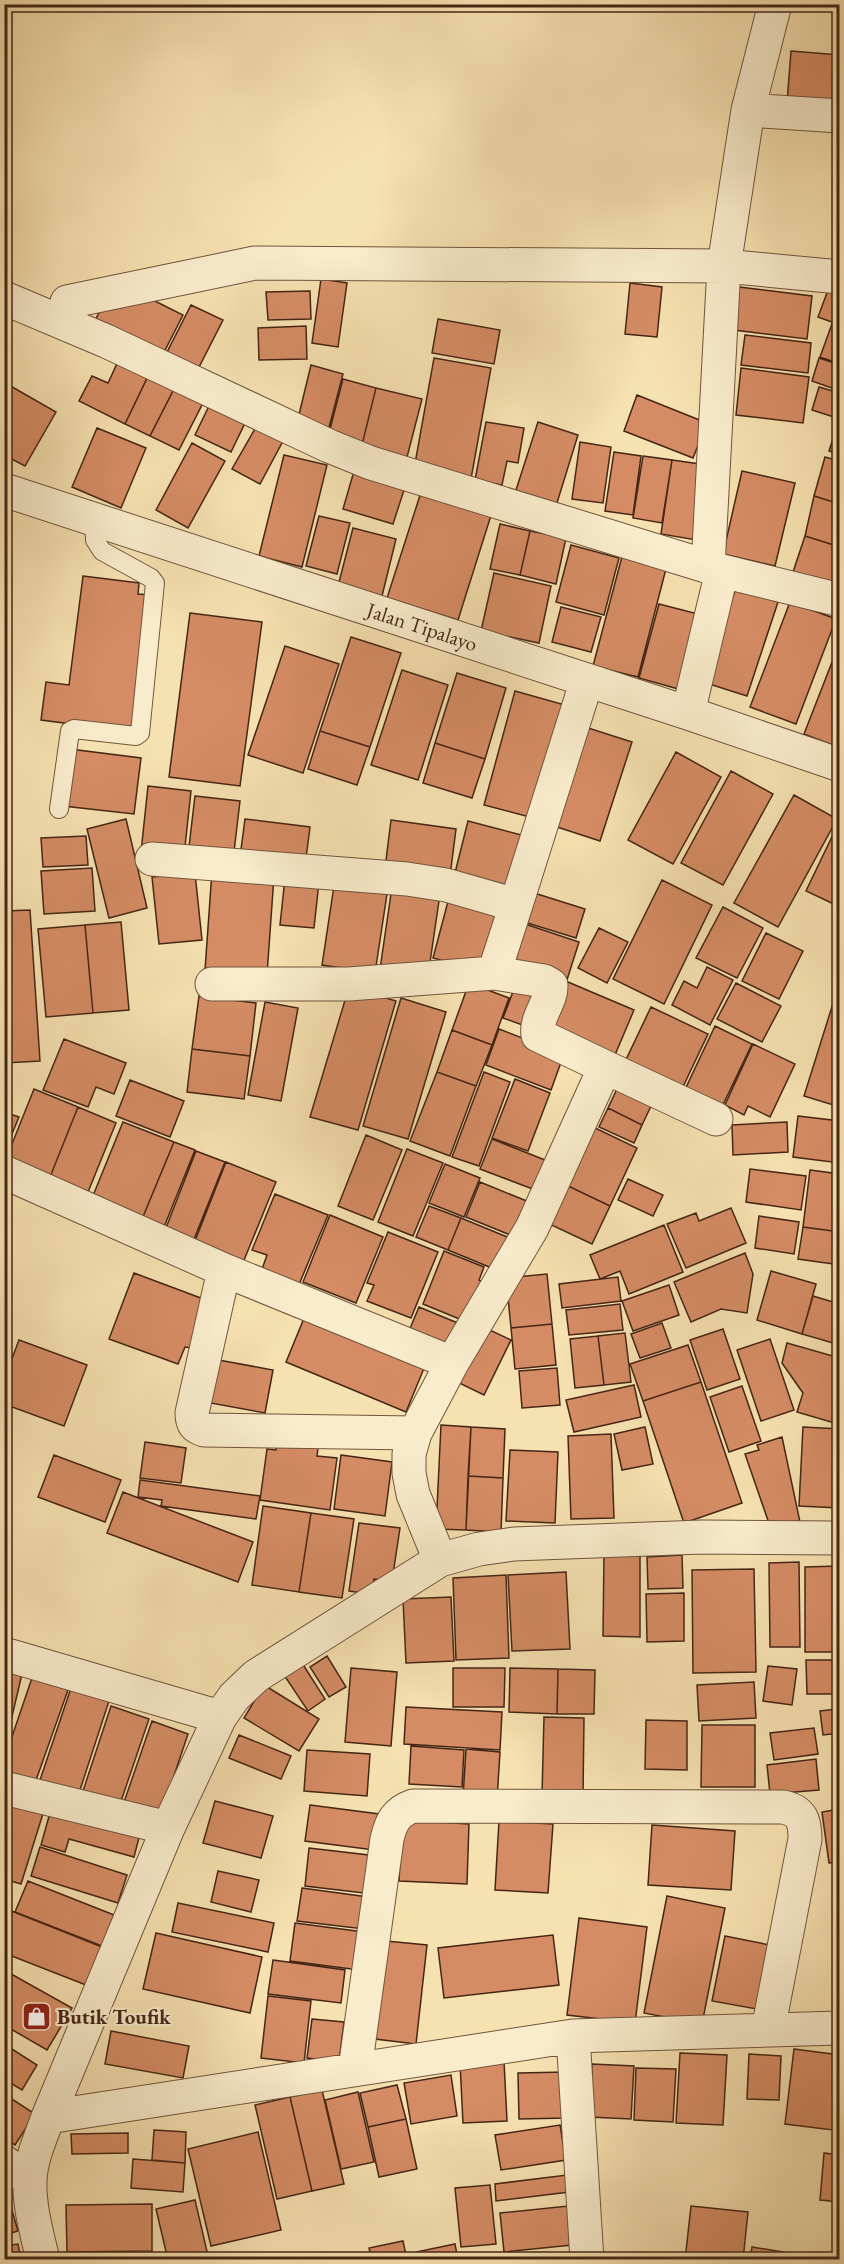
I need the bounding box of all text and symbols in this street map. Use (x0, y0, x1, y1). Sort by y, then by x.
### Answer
street label: Jalan Tipalayo (362, 595, 481, 657)
shop icon: Butik Toufik (20, 2001, 52, 2033)
place label: Butik Toufik (57, 2003, 171, 2030)

